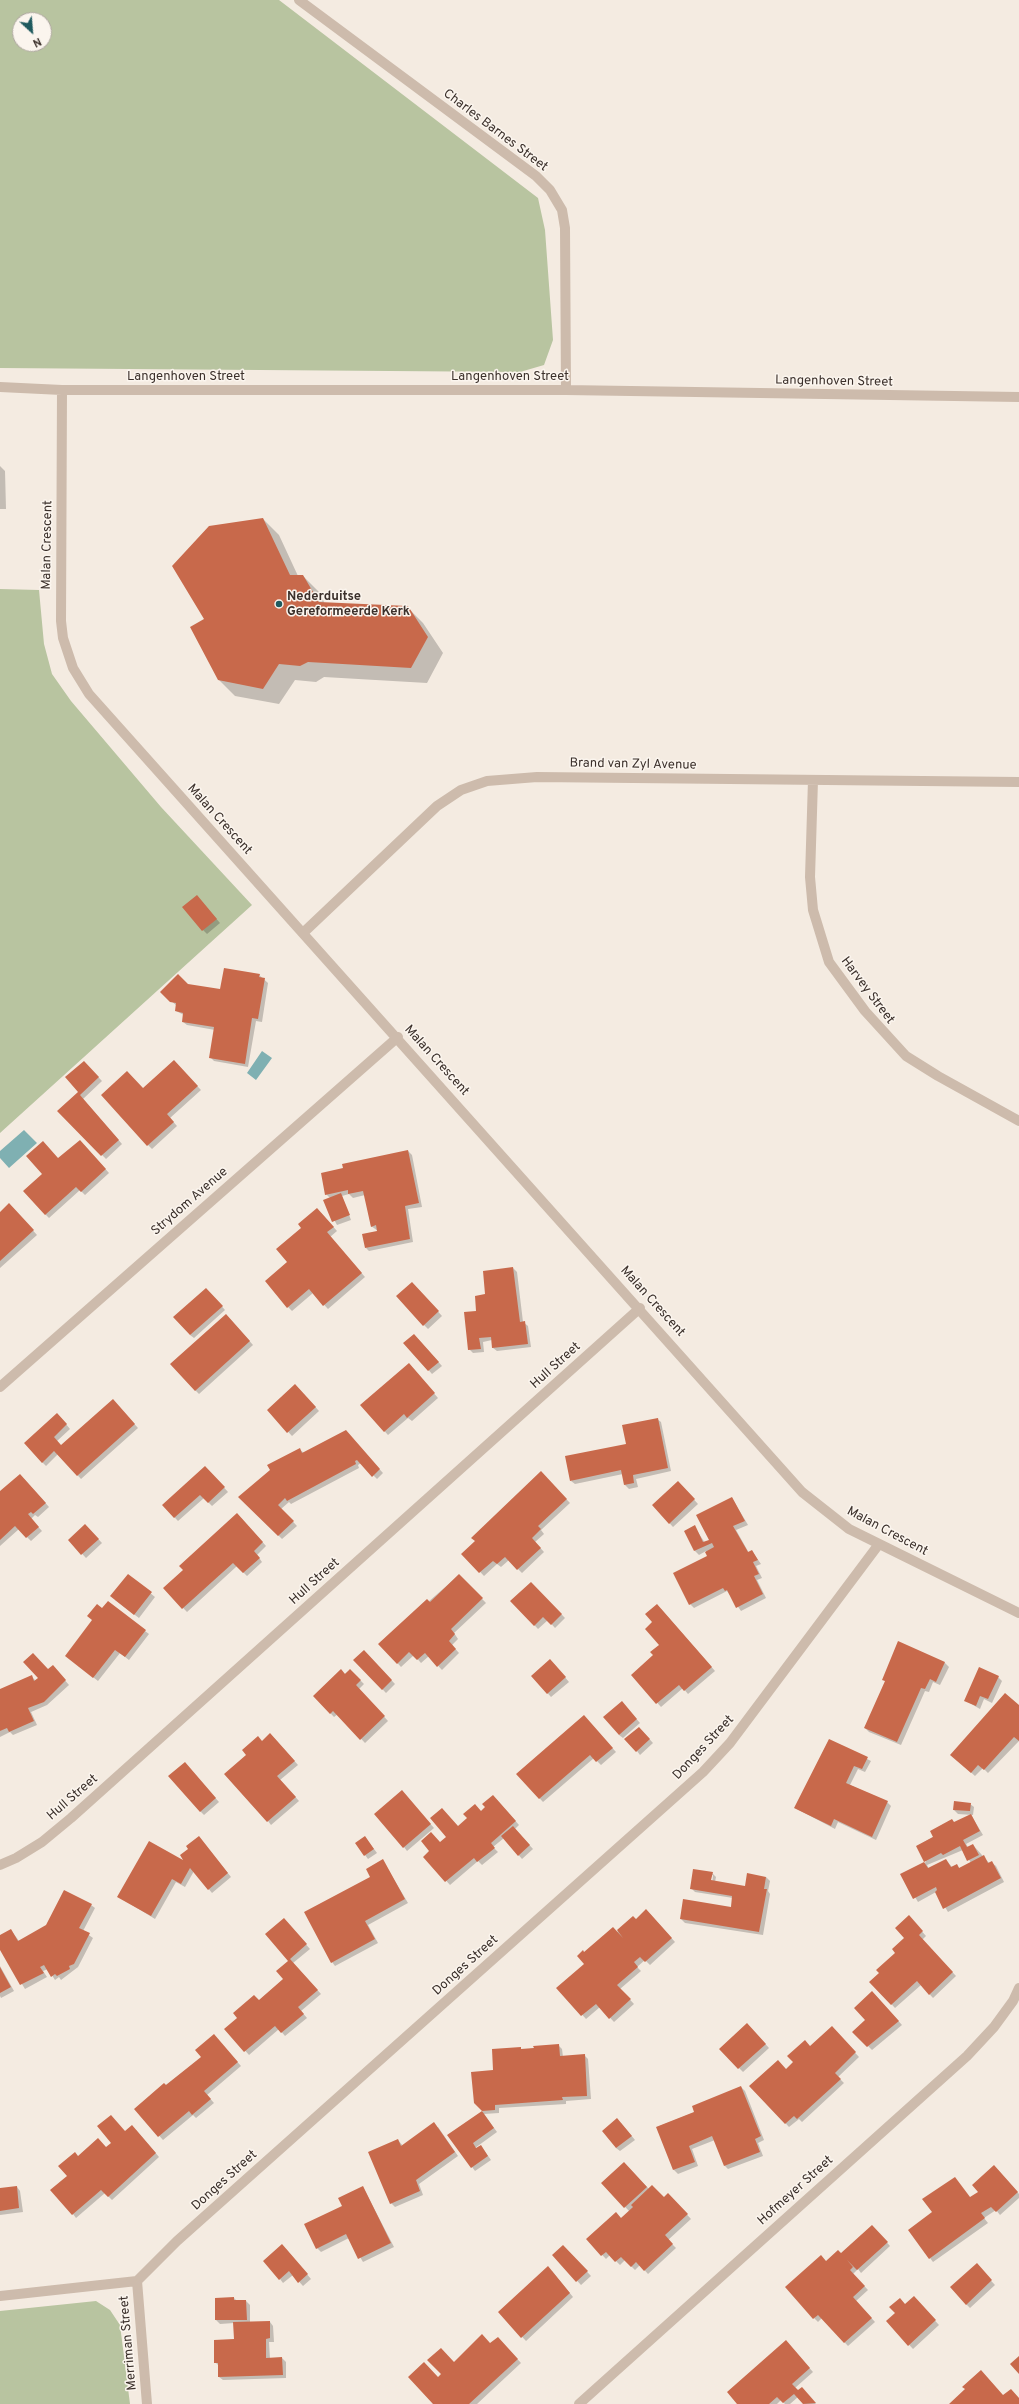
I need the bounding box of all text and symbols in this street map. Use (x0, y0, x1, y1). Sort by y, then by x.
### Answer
north arrow (12, 12, 52, 52)
text: N (30, 34, 43, 50)
street label: Charles Barnes Street (440, 87, 550, 175)
street label: Langenhoven Street (127, 369, 245, 385)
street label: Langenhoven Street (451, 369, 569, 385)
street label: Langenhoven Street (775, 373, 893, 391)
street label: Malan Crescent (39, 500, 57, 590)
place label: Nederduitse Gereformeerde Kerk (287, 589, 410, 620)
marker: Nederduitse Gereformeerde Kerk (274, 599, 284, 609)
street label: Brand van Zyl Avenue (569, 756, 697, 774)
street label: Malan Crescent (183, 782, 255, 858)
street label: Harvey Street (837, 954, 897, 1028)
street label: Malan Crescent (400, 1023, 472, 1099)
street label: Strydom Avenue (149, 1165, 231, 1239)
street label: Malan Crescent (616, 1264, 688, 1340)
street label: Hull Street (528, 1339, 584, 1393)
street label: Malan Crescent (844, 1504, 930, 1560)
street label: Hull Street (287, 1555, 343, 1609)
street label: Donges Street (670, 1713, 738, 1783)
street label: Hull Street (44, 1772, 102, 1824)
street label: Donges Street (430, 1933, 502, 1999)
street label: Donges Street (189, 2148, 261, 2214)
street label: Hofmeyer Street (755, 2153, 837, 2229)
street label: Merriman Street (117, 2295, 141, 2391)

